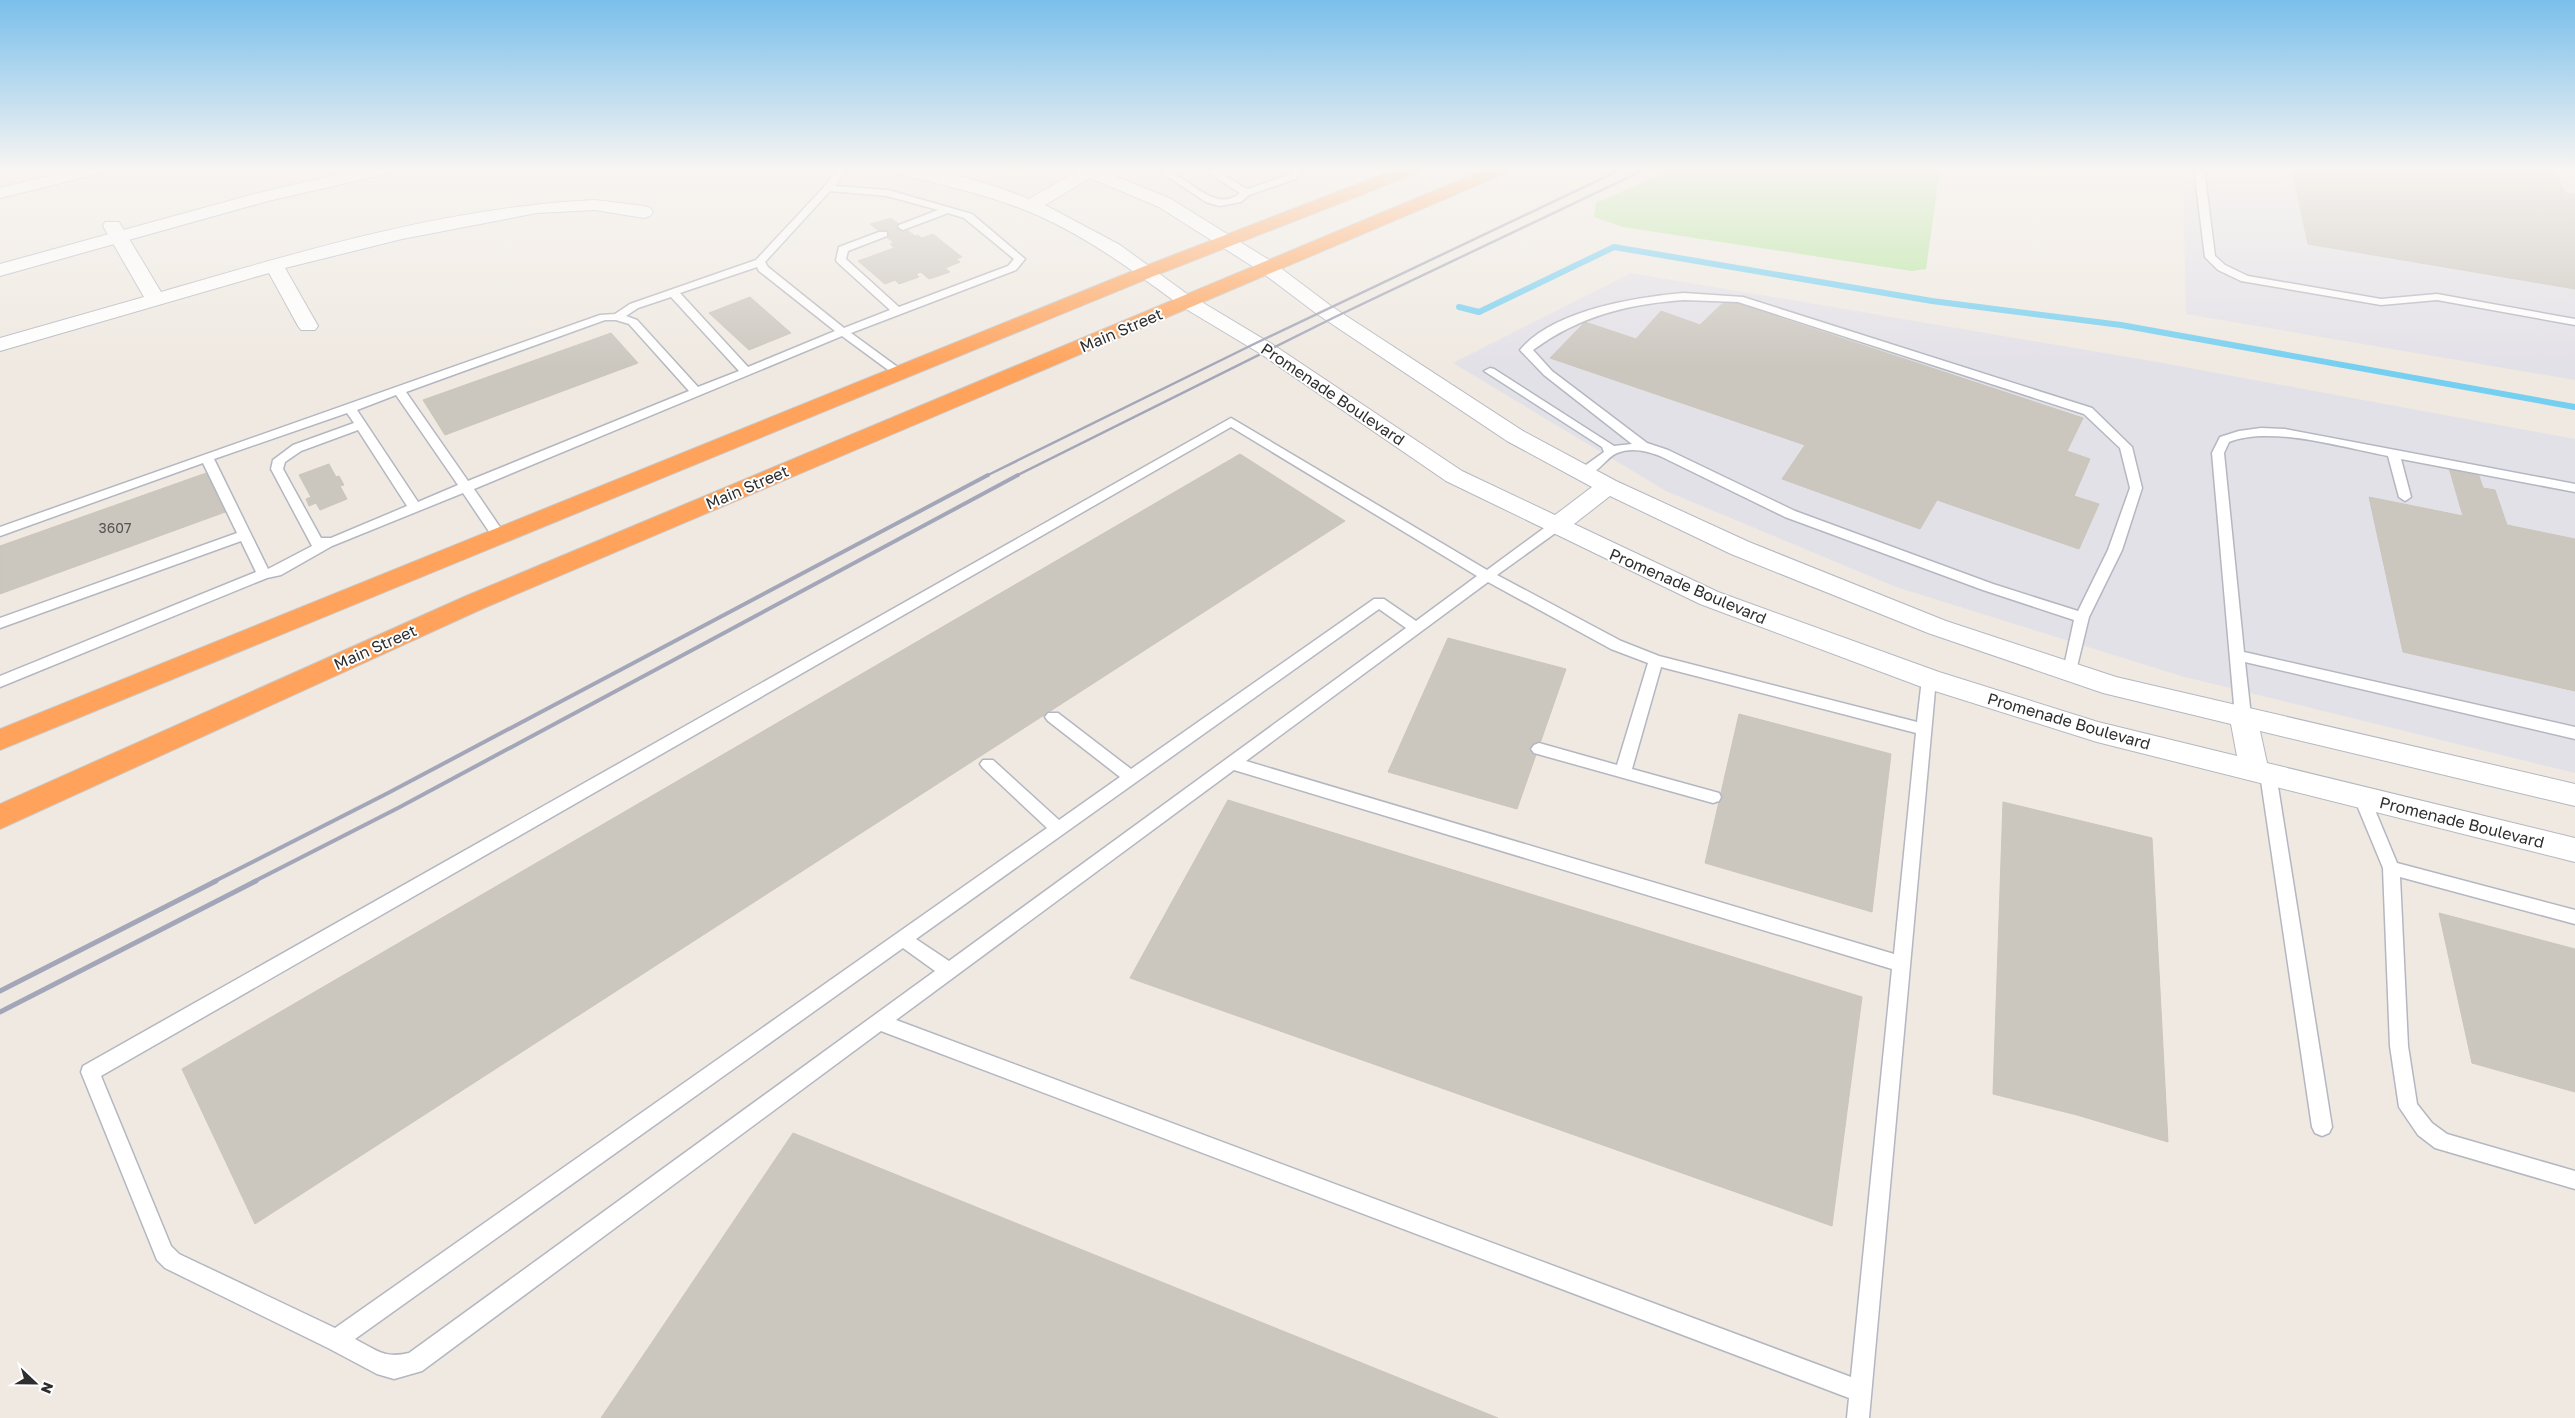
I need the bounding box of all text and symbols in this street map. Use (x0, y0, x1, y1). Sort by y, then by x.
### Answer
street label: Main Street (1076, 304, 1166, 356)
street label: Promenade Boulevard (1257, 338, 1409, 450)
street label: Main Street (702, 461, 792, 513)
house number: 3607 (99, 519, 131, 536)
street label: Promenade Boulevard (1606, 544, 1770, 628)
street label: Main Street (331, 620, 419, 674)
street label: Promenade Boulevard (1985, 688, 2153, 754)
street label: Promenade Boulevard (2378, 792, 2546, 852)
north arrow (10, 1358, 60, 1408)
text: N (38, 1380, 57, 1396)

